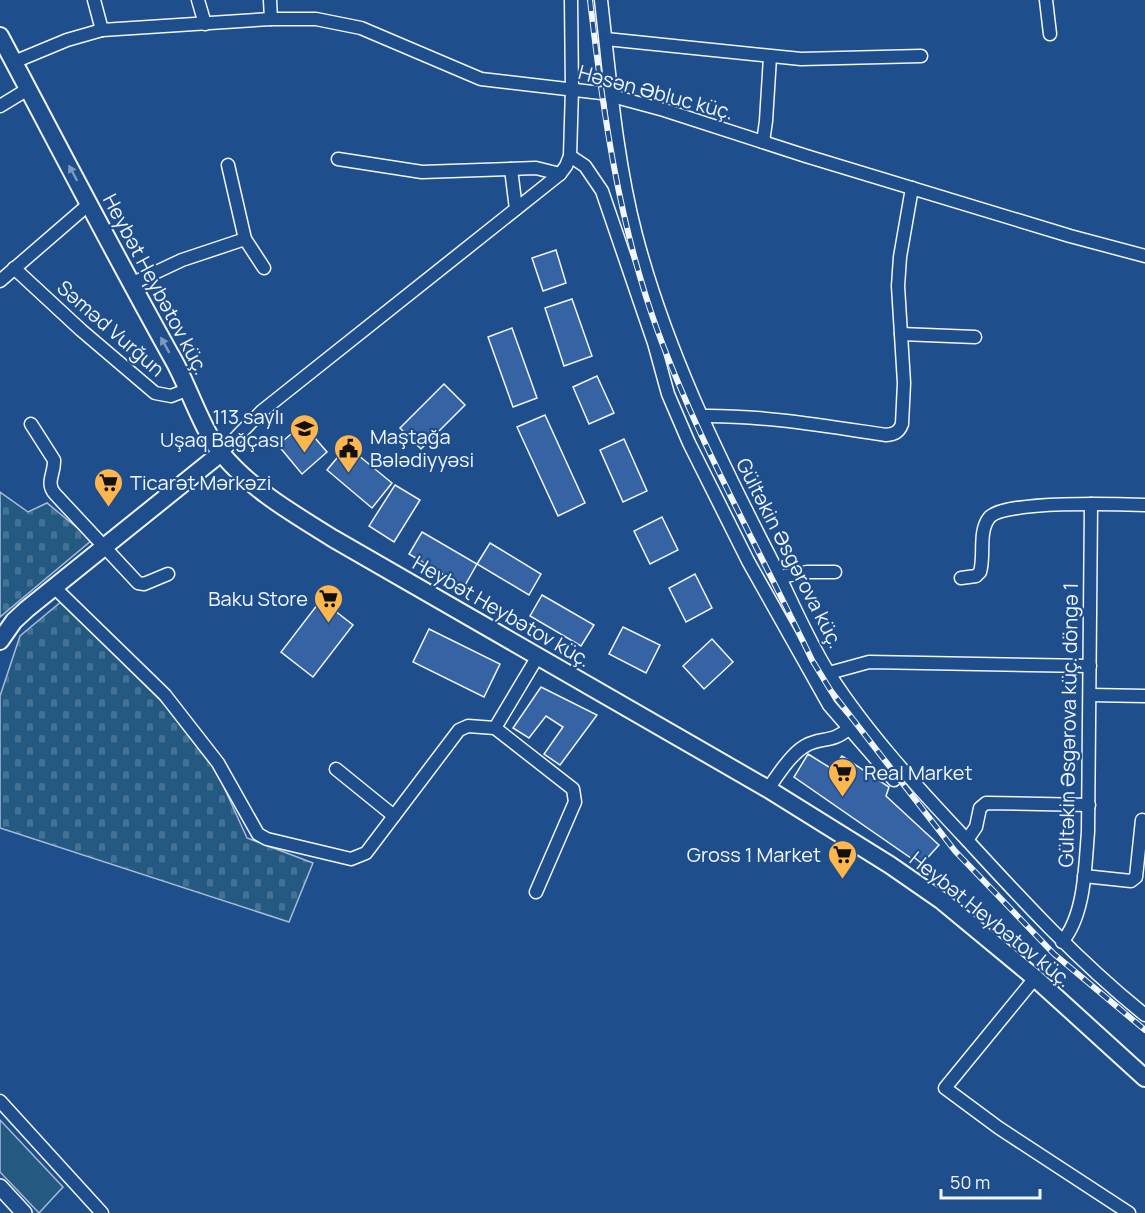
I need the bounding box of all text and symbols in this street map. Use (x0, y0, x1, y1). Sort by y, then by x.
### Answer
street label: Həsən Əbluc küç. (576, 58, 736, 126)
one-way arrow (68, 165, 77, 182)
street label: Heybət Heybətov küç. (97, 189, 215, 379)
street label: Səməd Vurğun (51, 274, 171, 382)
one-way arrow (160, 336, 170, 353)
place label: 113 saylı Uşaq Bağçası (160, 403, 284, 453)
school or university icon: 113 saylı Uşaq Bağçası (289, 412, 321, 454)
place label: Maştağa Bələdiyyəsi (370, 423, 474, 473)
public building icon: Maştağa Bələdiyyəsi (333, 432, 365, 474)
street label: Gültəkin Əsgərova küç. (730, 453, 850, 653)
supermarket icon: Ticarət Mərkəzi (93, 466, 125, 508)
place label: Ticarət Mərkəzi (130, 469, 271, 496)
street label: Heybət Heybətov küç. (408, 549, 596, 673)
supermarket icon: Baku Store (313, 582, 345, 624)
street label: Gültəkin Əsgərova küç. döngə 1 (1052, 582, 1084, 868)
place label: Baku Store (208, 585, 308, 612)
supermarket icon: Real Market (827, 756, 859, 798)
place label: Real Market (864, 759, 972, 786)
supermarket icon: Gross 1 Market (826, 838, 858, 880)
place label: Gross 1 Market (687, 841, 821, 868)
street label: Heybət Heybətov küç. (904, 845, 1078, 993)
scale bar (941, 1162, 1040, 1200)
text: 50 m (950, 1170, 990, 1194)

